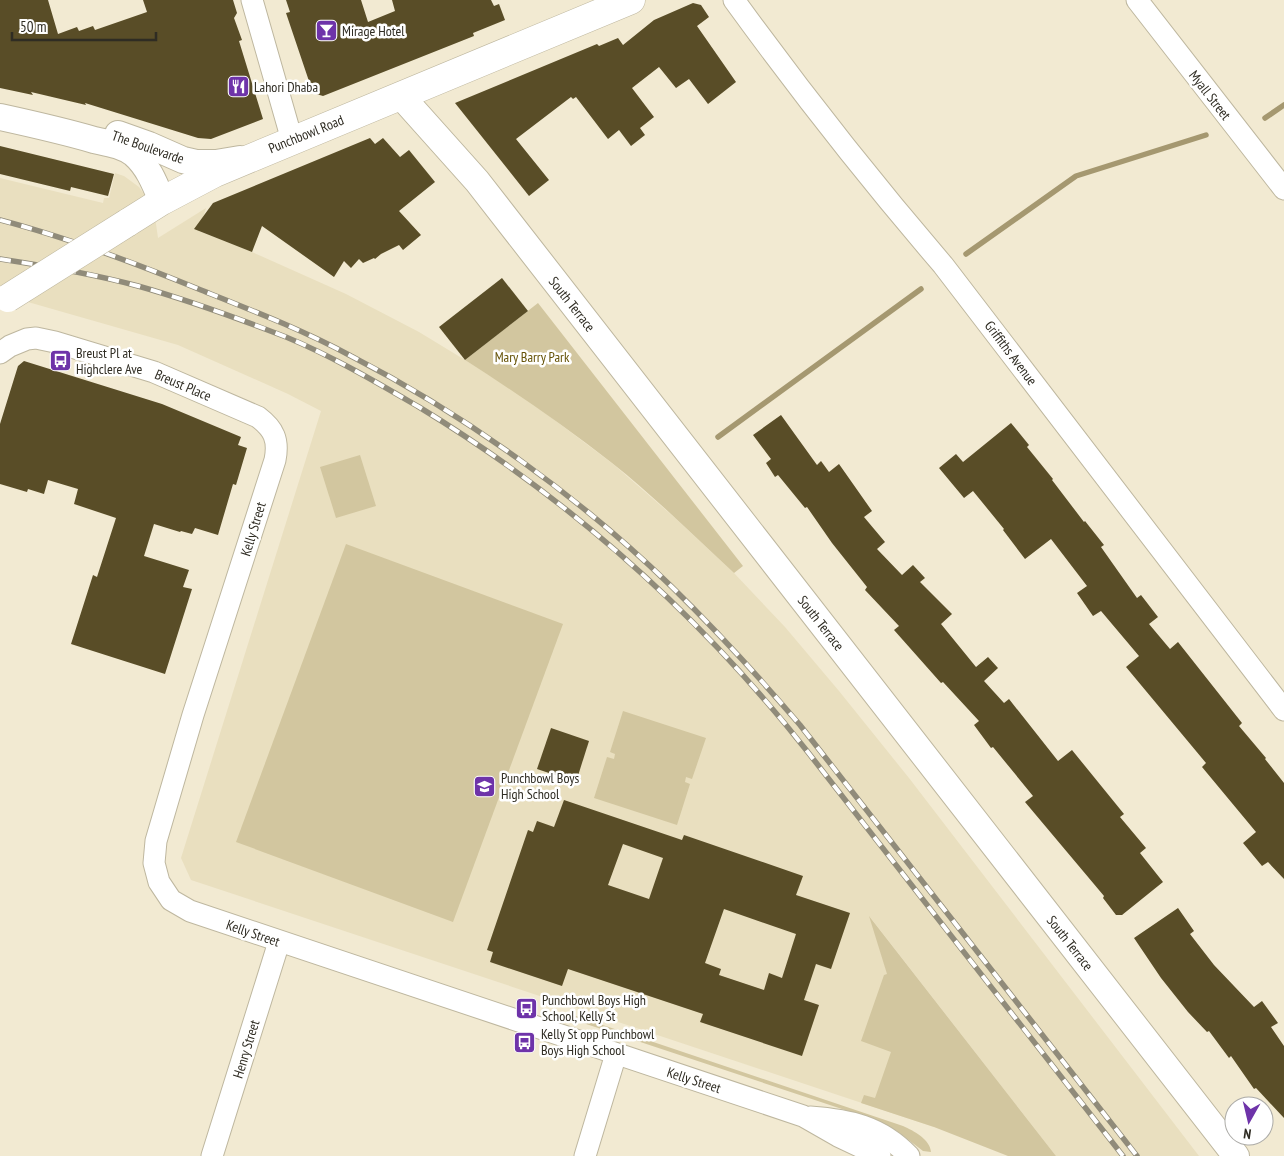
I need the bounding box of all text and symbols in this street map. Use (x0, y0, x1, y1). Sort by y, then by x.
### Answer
scale bar (12, 10, 156, 42)
text: 50 m (20, 17, 46, 36)
bar icon: Mirage Hotel (314, 19, 338, 43)
place label: Mirage Hotel (342, 22, 405, 40)
street label: Myall Street (1185, 67, 1235, 124)
restaurant icon: Lahori Dhaba (226, 75, 250, 99)
place label: Lahori Dhaba (254, 78, 318, 96)
street label: Punchbowl Road (266, 111, 346, 157)
street label: The Boulevarde (109, 126, 187, 168)
street label: South Terrace (545, 273, 599, 335)
street label: Griffiths Avenue (981, 317, 1041, 389)
place label: Breust Pl at Highclere Ave (76, 344, 143, 378)
park label: Mary Barry Park (495, 348, 570, 366)
bus stop icon: Breust Pl at Highclere Ave (48, 349, 72, 373)
street label: Breust Place (152, 365, 214, 405)
street label: Kelly Street (236, 500, 270, 558)
street label: South Terrace (794, 592, 848, 654)
place label: Punchbowl Boys High School (501, 769, 580, 803)
school or university icon: Punchbowl Boys High School (473, 774, 497, 798)
street label: South Terrace (1043, 912, 1097, 974)
street label: Kelly Street (224, 915, 282, 951)
place label: Punchbowl Boys High School, Kelly St (542, 991, 646, 1025)
bus stop icon: Punchbowl Boys High School, Kelly St (514, 996, 538, 1020)
street label: Henry Street (229, 1018, 263, 1080)
place label: Kelly St opp Punchbowl Boys High School (541, 1025, 655, 1059)
bus stop icon: Kelly St opp Punchbowl Boys High School (513, 1030, 537, 1054)
street label: Kelly Street (665, 1063, 723, 1097)
north arrow (1224, 1096, 1274, 1146)
text: N (1242, 1124, 1252, 1143)

